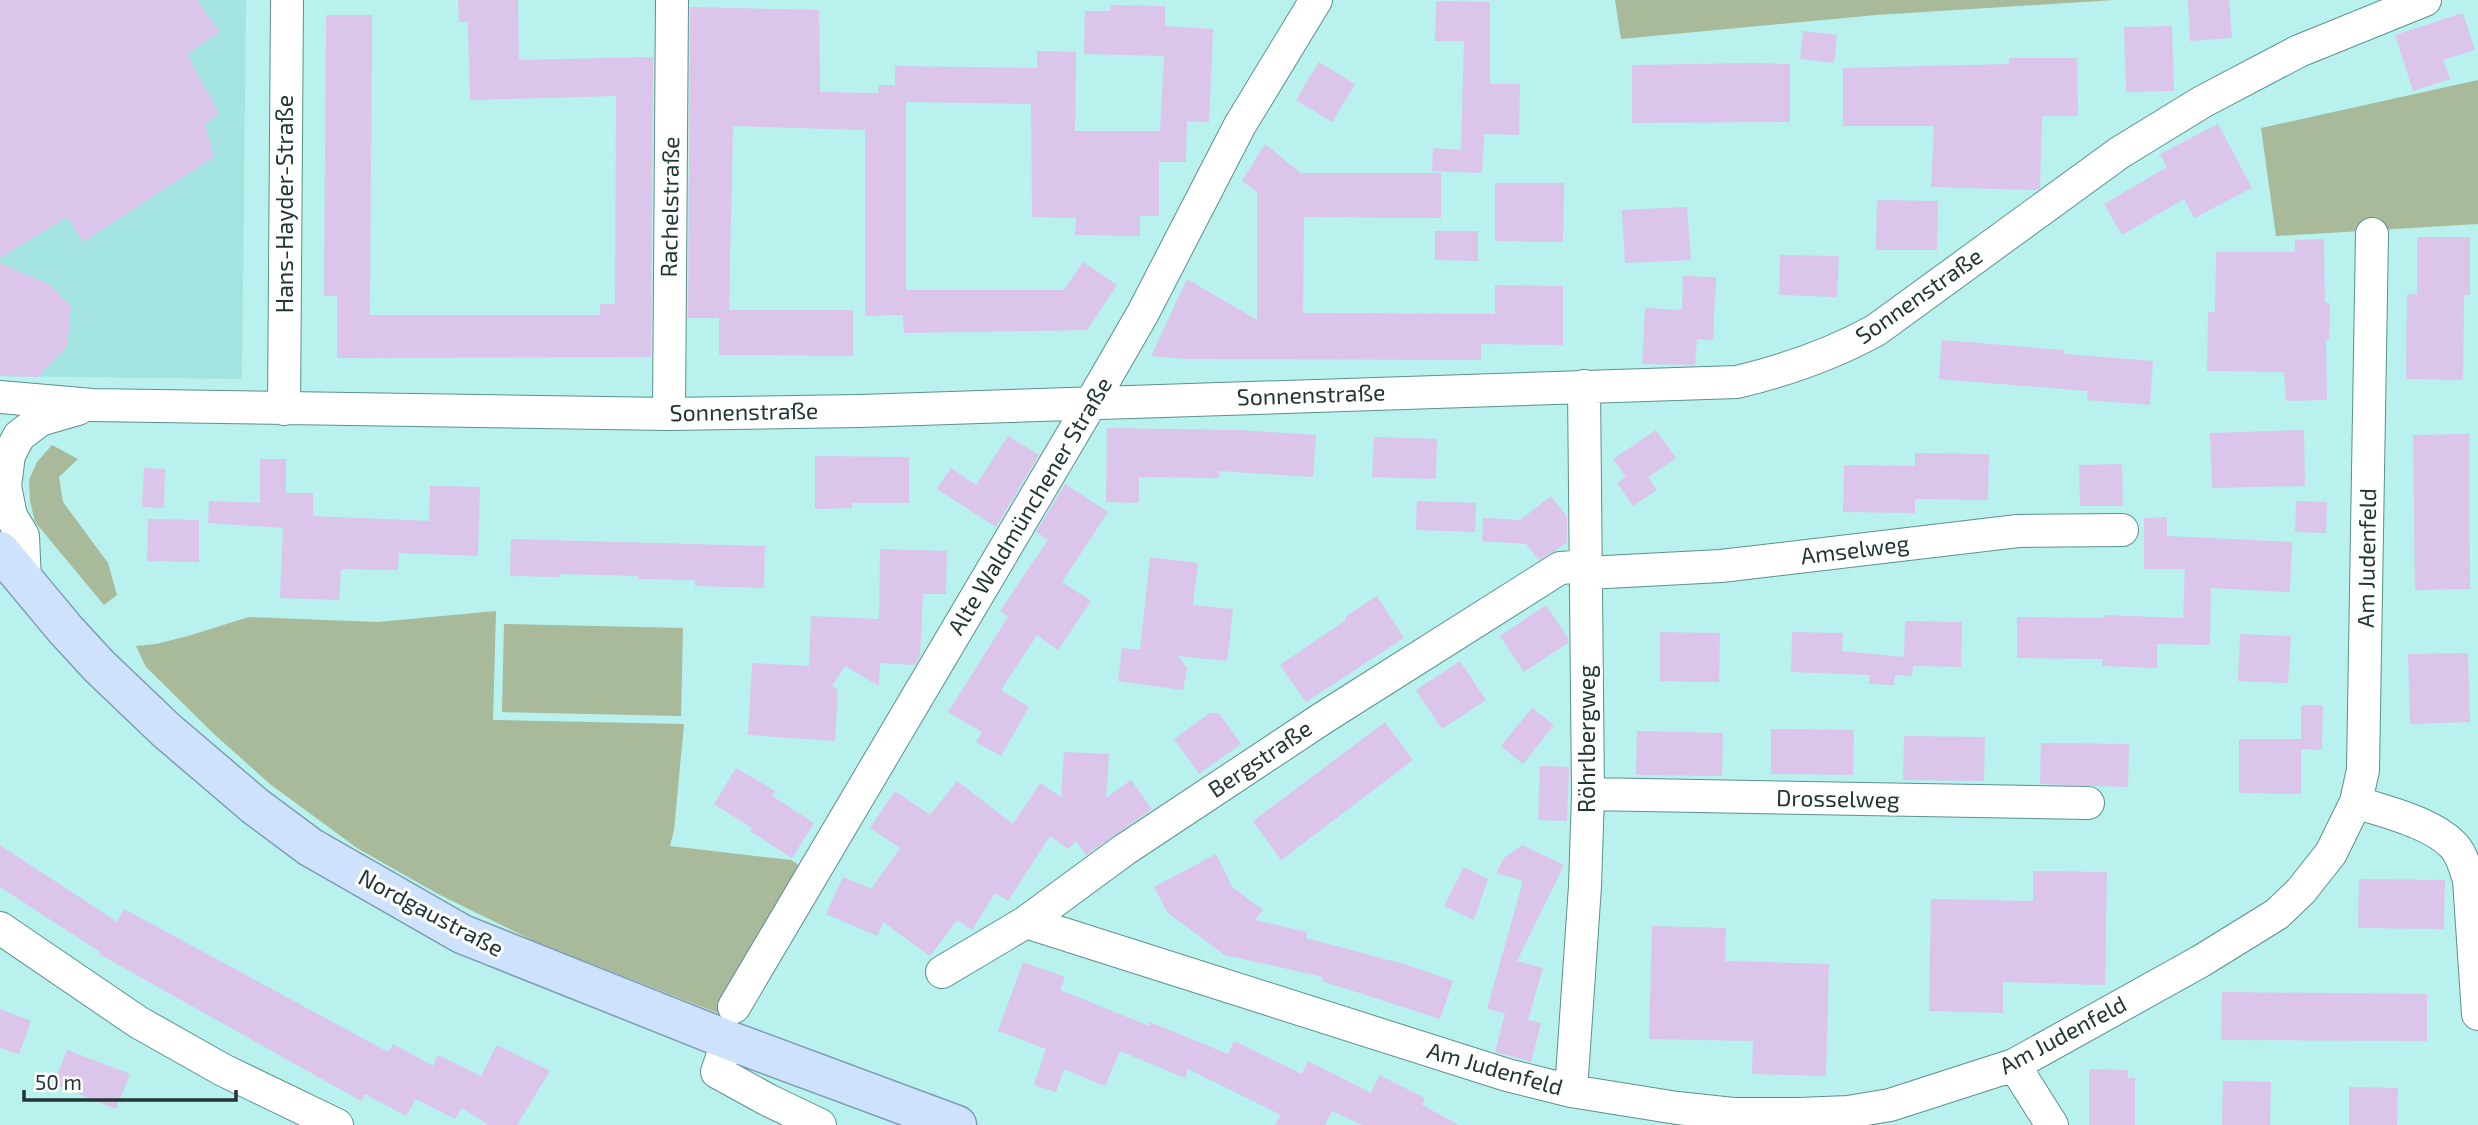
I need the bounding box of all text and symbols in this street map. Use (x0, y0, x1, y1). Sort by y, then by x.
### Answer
street label: Hans-Hayder-Straße (270, 95, 298, 313)
street label: Rachelstraße (654, 136, 684, 278)
street label: Sonnenstraße (1850, 241, 1987, 349)
street label: Alte Waldmünchener Straße (941, 372, 1117, 639)
street label: Sonnenstraße (1236, 377, 1386, 411)
street label: Sonnenstraße (669, 396, 819, 426)
street label: Am Judenfeld (2351, 488, 2381, 628)
street label: Amselweg (1799, 528, 1911, 570)
street label: Röhrlbergweg (1572, 665, 1600, 813)
street label: Bergstraße (1202, 713, 1316, 803)
street label: Drosselweg (1776, 783, 1900, 813)
street label: Nordgaustraße (354, 862, 509, 962)
street label: Am Judenfeld (1994, 989, 2131, 1079)
street label: Am Judenfeld (1424, 1035, 1566, 1101)
scale bar (24, 1058, 236, 1102)
text: 50 m (35, 1069, 82, 1094)

